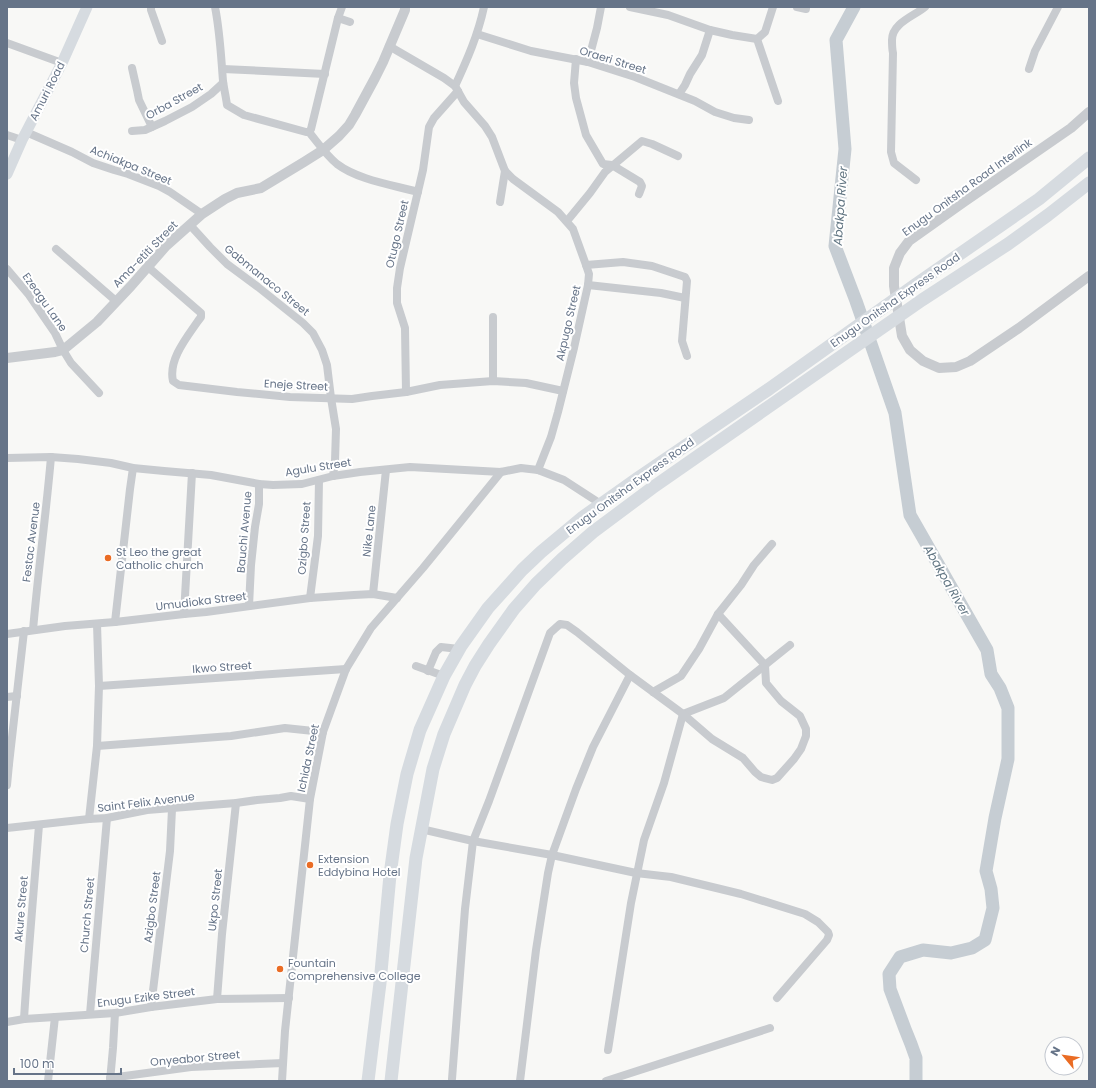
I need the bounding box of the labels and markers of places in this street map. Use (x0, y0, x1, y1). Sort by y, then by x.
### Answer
place label: St Leo the great Catholic church (116, 544, 204, 573)
marker: St Leo the great Catholic church (103, 553, 113, 563)
place label: Extension Eddybina Hotel (318, 851, 400, 880)
marker: Extension Eddybina Hotel (305, 860, 315, 870)
place label: Fountain Comprehensive College (288, 955, 421, 984)
marker: Fountain Comprehensive College (275, 964, 285, 974)

